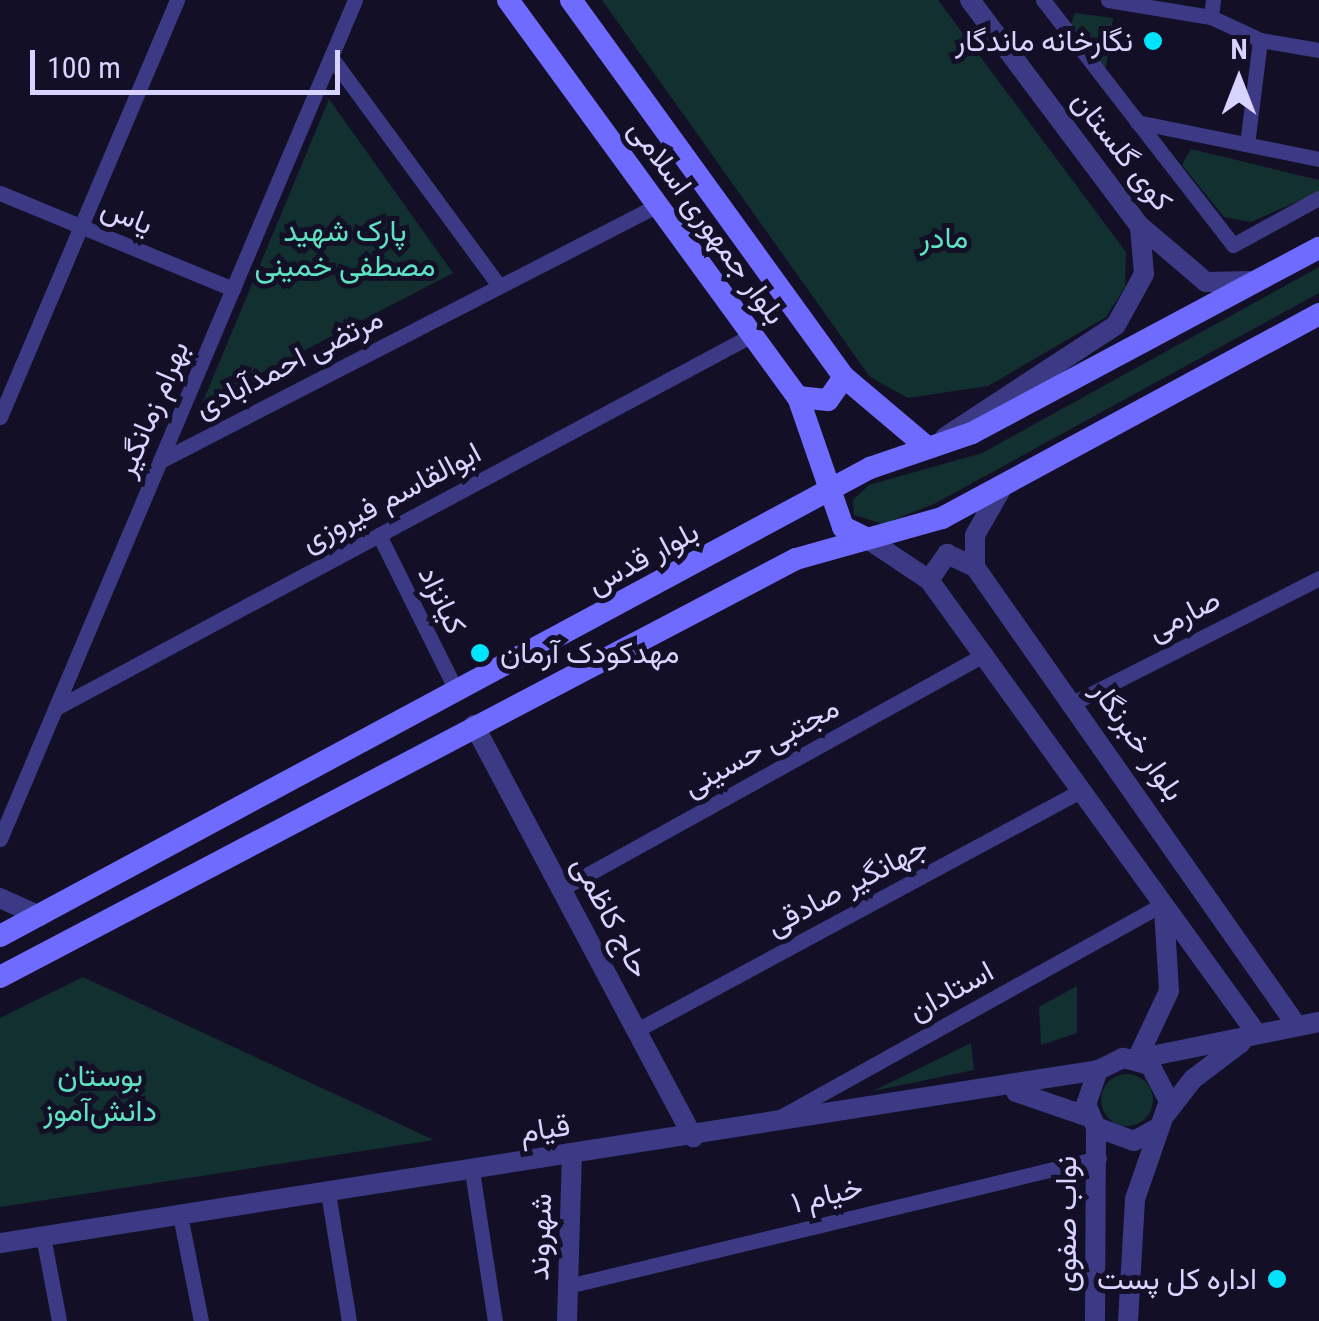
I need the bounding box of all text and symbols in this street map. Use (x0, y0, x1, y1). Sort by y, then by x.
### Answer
place label: نگارخانه ماندگار (955, 23, 1133, 59)
scale bar (35, 30, 345, 92)
marker: نگارخانه ماندگار (1142, 30, 1164, 52)
north arrow (1189, 30, 1289, 130)
text: N (1230, 33, 1248, 66)
text: 100 m (47, 50, 121, 85)
street label: کوی گلستان (1064, 84, 1180, 218)
street label: بلوار جمهوری اسلامی (621, 113, 793, 331)
street label: یاس (96, 189, 158, 243)
park label: پارک شهید مصطفی خمینی (254, 213, 436, 284)
park label: مادر (920, 220, 968, 256)
street label: مرتضی احمدآبادی (189, 300, 389, 426)
street label: بهرام زمانگیر (107, 336, 197, 482)
street label: ابوالقاسم فیروزی (295, 434, 487, 560)
street label: بلوار قدس (581, 514, 705, 602)
street label: کیانزاد (410, 560, 474, 640)
street label: صارمی (1142, 582, 1226, 648)
place label: مهدکودک آرمان (500, 635, 679, 671)
marker: مهدکودک آرمان (469, 642, 491, 664)
street label: بلوار خبرنگار (1084, 674, 1192, 808)
street label: مجتبی حسینی (677, 689, 845, 805)
street label: جهانگیر صادقی (760, 828, 934, 944)
street label: حاج کاظمی (564, 850, 658, 984)
street label: استادان (902, 953, 1000, 1029)
park label: بوستان دانش‌آموز (43, 1058, 157, 1128)
street label: قیام (517, 1107, 573, 1151)
street label: نواب صفوی (1048, 1156, 1084, 1292)
street label: خیام ۱ (788, 1169, 866, 1221)
street label: شهروند (520, 1193, 560, 1281)
place label: اداره کل پست (1097, 1261, 1257, 1297)
marker: اداره کل پست (1266, 1268, 1288, 1290)

